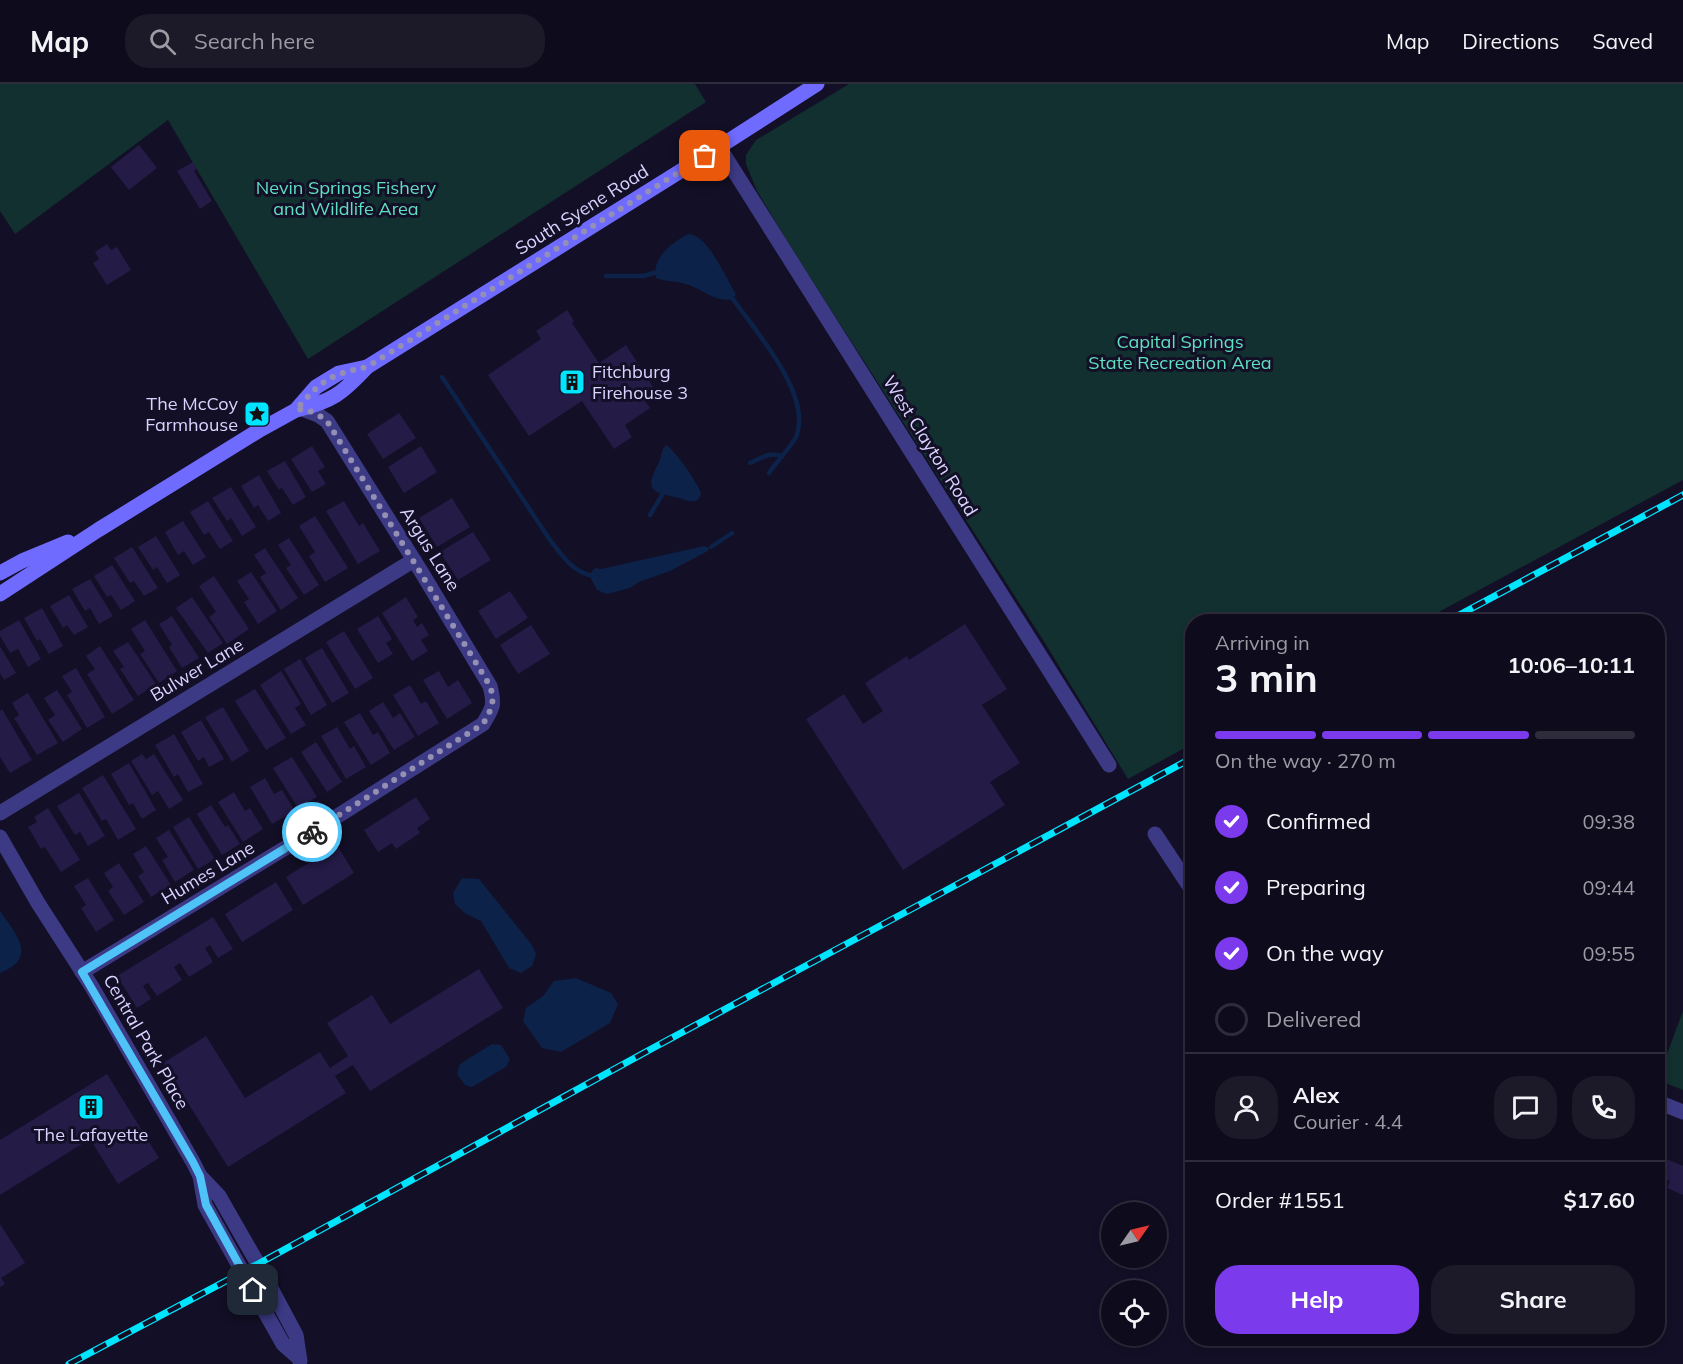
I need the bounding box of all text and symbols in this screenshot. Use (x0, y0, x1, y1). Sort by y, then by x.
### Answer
search box (125, 14, 545, 68)
text: Map (30, 24, 89, 59)
icon: search (146, 25, 179, 58)
text: Search here (194, 27, 315, 55)
text: Map (1386, 28, 1429, 54)
text: Directions (1462, 28, 1559, 54)
text: Saved (1592, 28, 1653, 54)
pin (679, 130, 730, 181)
icon: bag (688, 139, 721, 172)
street label: South Syene Road (511, 159, 653, 260)
park label: Nevin Springs Fishery and Wildlife Area (256, 176, 437, 220)
park label: Capital Springs State Recreation Area (1088, 330, 1272, 374)
place label: Fitchburg Firehouse 3 (592, 360, 688, 404)
building icon: Fitchburg Firehouse 3 (557, 367, 587, 397)
street label: West Clayton Road (878, 371, 983, 520)
place label: The McCoy Farmhouse (145, 392, 238, 436)
place icon: The McCoy Farmhouse (242, 399, 272, 429)
street label: Argus Lane (395, 502, 465, 595)
text: Arriving in (1215, 630, 1310, 655)
street label: Bulwer Lane (146, 633, 247, 706)
text: 10:06–10:11 (1507, 651, 1635, 679)
text: 3 min (1215, 653, 1318, 702)
text: On the way · 270 m (1215, 748, 1396, 773)
courier (282, 802, 342, 862)
icon: check (1215, 805, 1248, 838)
text: Confirmed (1266, 807, 1371, 835)
text: 09:38 (1582, 809, 1635, 834)
icon: bike (296, 816, 329, 849)
street label: Humes Lane (157, 836, 258, 909)
icon: check (1215, 871, 1248, 904)
text: Preparing (1266, 873, 1366, 901)
text: 09:44 (1582, 875, 1635, 900)
icon: check (1215, 937, 1248, 970)
text: On the way (1266, 939, 1384, 967)
text: 09:55 (1582, 941, 1635, 966)
street label: Central Park Place (98, 970, 195, 1114)
text: Delivered (1266, 1005, 1361, 1033)
button: person (1215, 1076, 1278, 1139)
button: chat (1494, 1076, 1557, 1139)
button: phone (1572, 1076, 1635, 1139)
text: Alex (1293, 1081, 1339, 1109)
building icon: The Lafayette (76, 1092, 106, 1122)
text: Courier · 4.4 (1293, 1109, 1403, 1134)
place label: The Lafayette (34, 1123, 148, 1146)
text: Order #1551 (1215, 1186, 1345, 1214)
text: $17.60 (1564, 1186, 1635, 1214)
north arrow (1101, 1202, 1167, 1268)
map controls (1101, 1202, 1167, 1346)
pin (227, 1264, 278, 1315)
button: Help (1215, 1265, 1419, 1334)
button: Share (1431, 1265, 1635, 1334)
icon: home (236, 1273, 269, 1306)
button: locate (1101, 1280, 1167, 1346)

